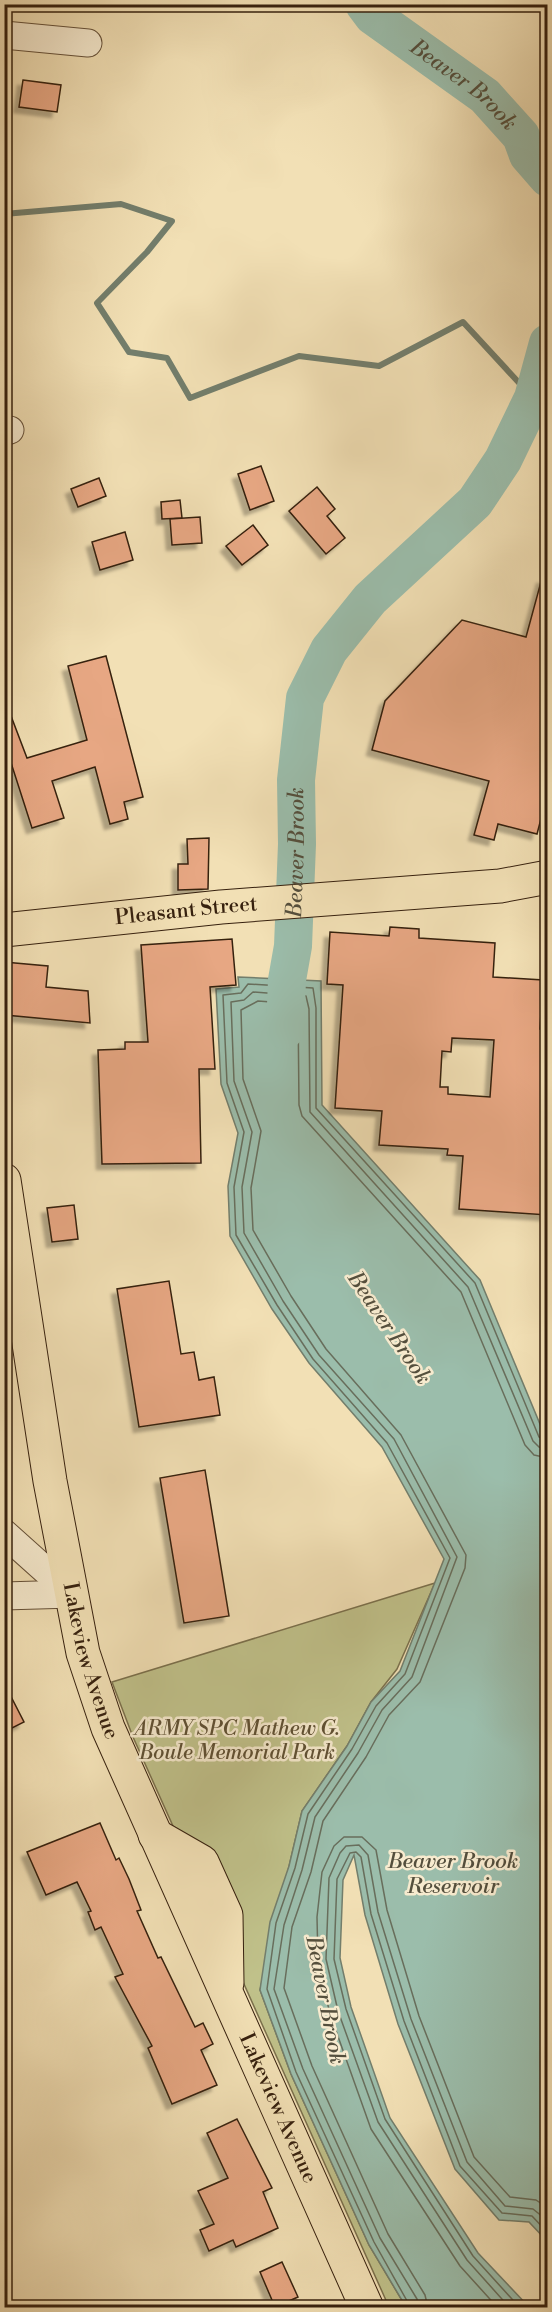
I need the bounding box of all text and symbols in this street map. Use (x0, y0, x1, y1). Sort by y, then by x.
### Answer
water label: Beaver Brook (404, 33, 523, 136)
water label: Beaver Brook (281, 787, 311, 919)
street label: Pleasant Street (113, 891, 259, 931)
water label: Beaver Brook (341, 1266, 437, 1390)
street label: Lakeview Avenue (57, 1580, 124, 1744)
park label: ARMY SPC Mathew G. Boule Memorial Park (132, 1716, 340, 1766)
water label: Beaver Brook Reservoir (387, 1848, 518, 1900)
water label: Beaver Brook (299, 1932, 351, 2067)
street label: Lakeview Avenue (233, 2029, 323, 2187)

